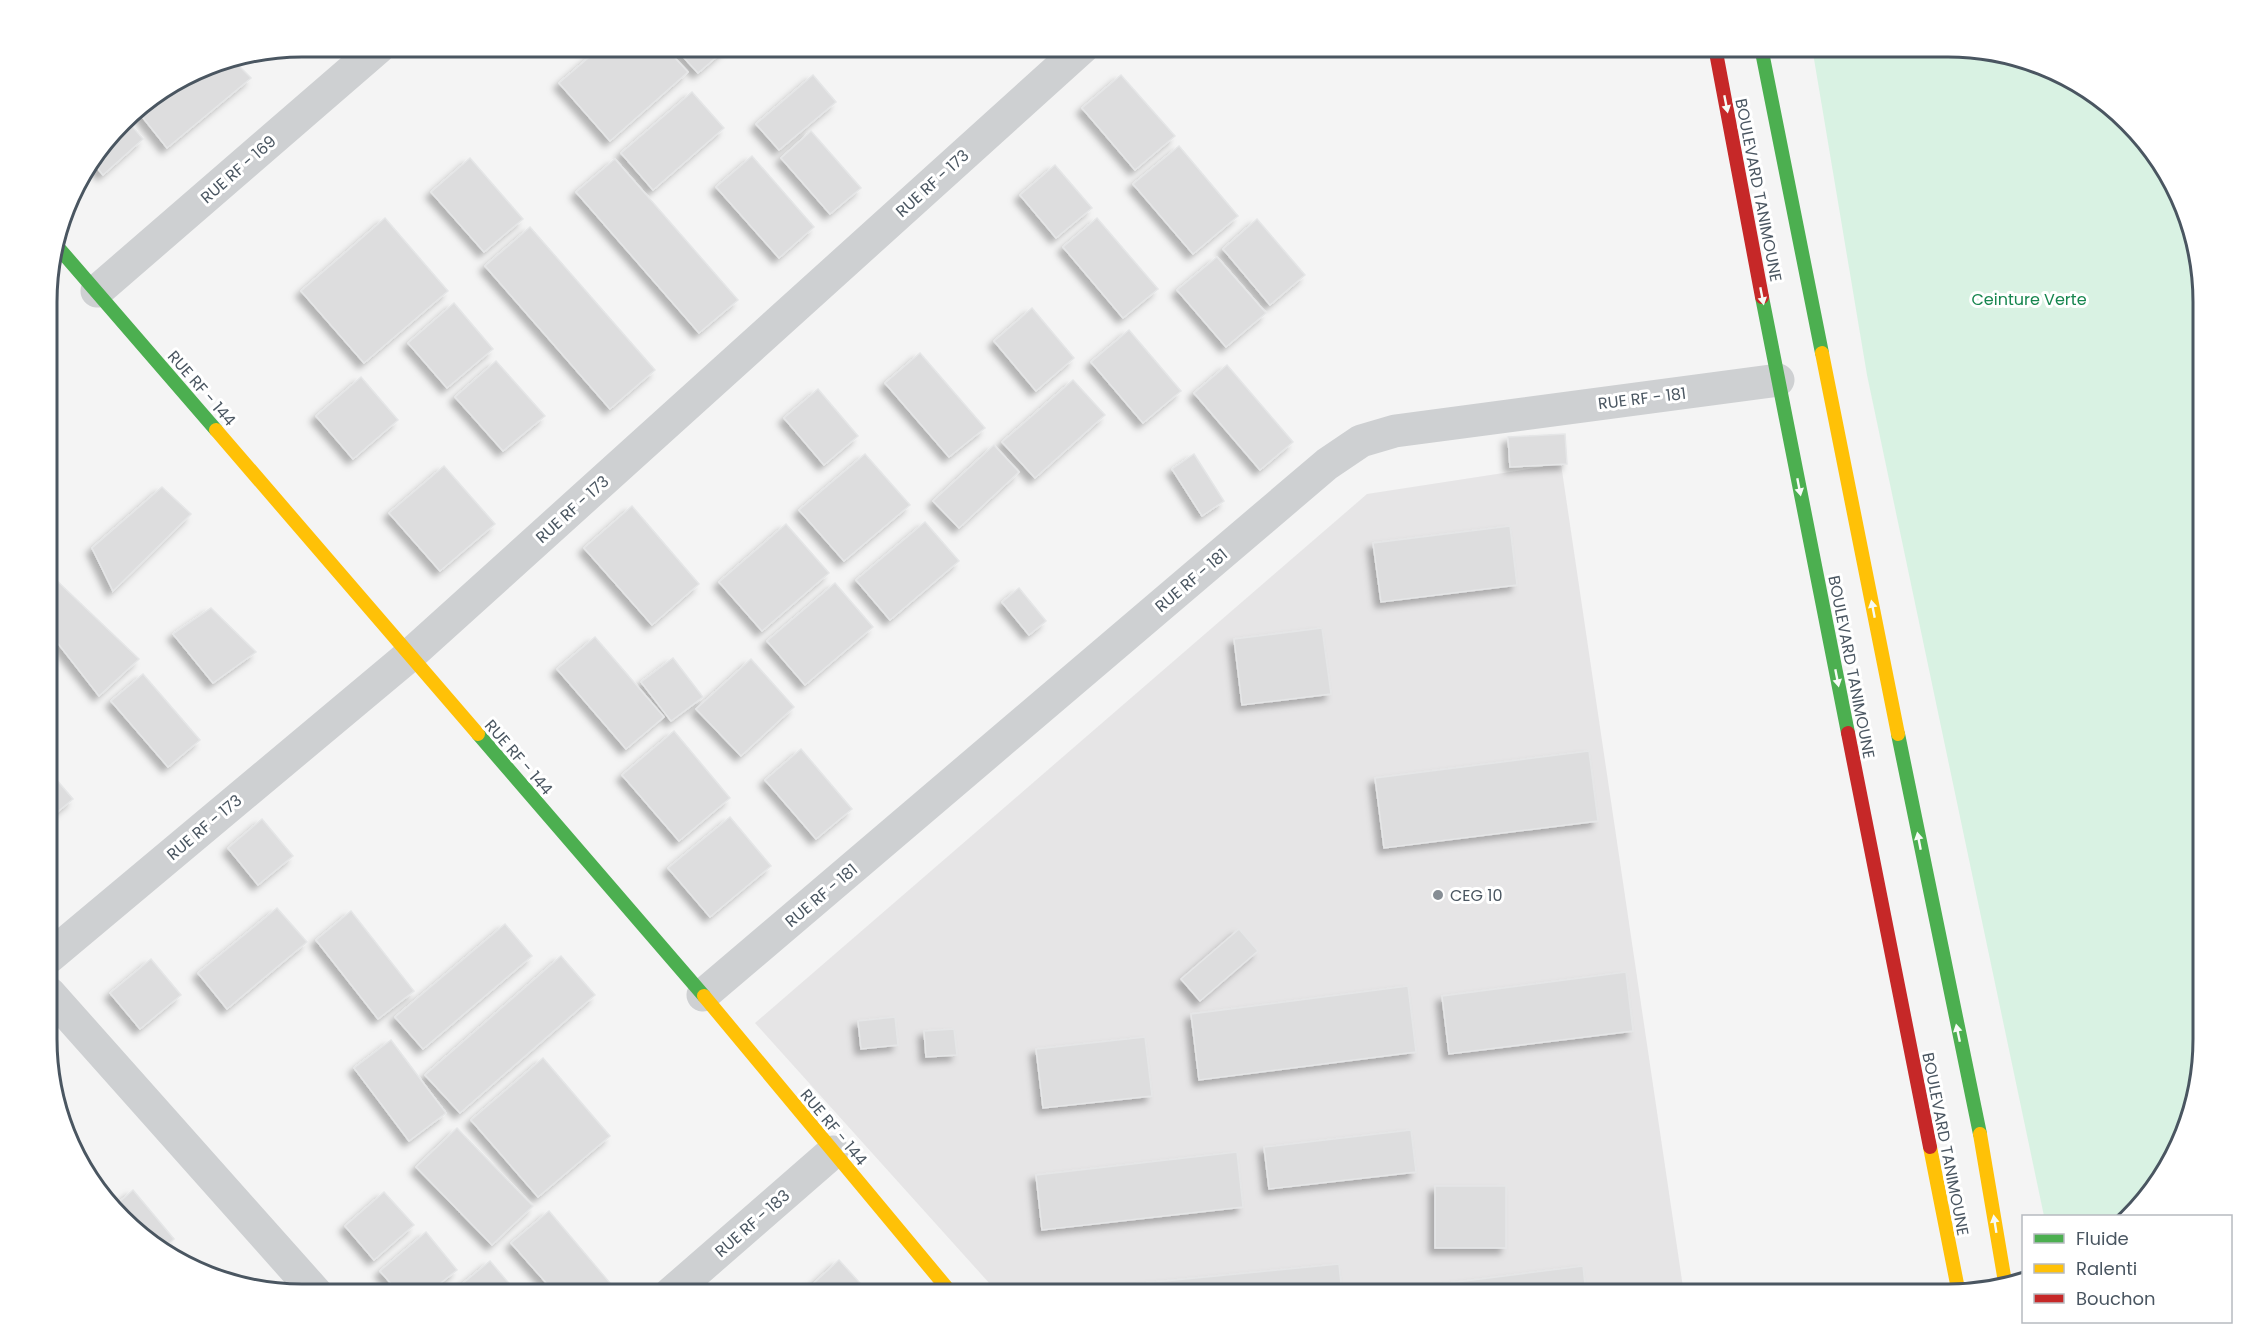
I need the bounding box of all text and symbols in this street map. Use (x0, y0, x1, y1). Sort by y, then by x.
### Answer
one-way arrow (1722, 95, 1731, 114)
street label: BOULEVARD TANIMOUNE (1729, 96, 1788, 284)
street label: RUE RF - 169 (195, 130, 281, 209)
street label: RUE RF - 173 (891, 144, 974, 223)
one-way arrow (1758, 286, 1767, 305)
park label: Ceinture Verte (1971, 288, 2087, 311)
street label: RUE RF - 144 (162, 346, 241, 431)
street label: RUE RF - 181 (1597, 382, 1687, 415)
street label: RUE RF - 173 (531, 470, 614, 549)
one-way arrow (1795, 478, 1804, 497)
street label: RUE RF - 181 (1150, 543, 1233, 618)
street label: BOULEVARD TANIMOUNE (1822, 573, 1881, 761)
one-way arrow (1868, 599, 1877, 618)
one-way arrow (1833, 669, 1842, 688)
street label: RUE RF - 144 (479, 715, 558, 800)
street label: RUE RF - 173 (162, 789, 247, 866)
one-way arrow (1914, 832, 1923, 851)
street label: RUE RF - 181 (780, 858, 863, 933)
place label: CEG 10 (1450, 884, 1502, 907)
marker: CEG 10 (1431, 888, 1445, 902)
one-way arrow (1953, 1023, 1962, 1042)
street label: BOULEVARD TANIMOUNE (1916, 1050, 1975, 1238)
street label: RUE RF - 144 (795, 1084, 872, 1170)
street label: RUE RF - 183 (710, 1184, 795, 1263)
one-way arrow (1990, 1214, 1999, 1233)
legend (2022, 1215, 2232, 1323)
text: Fluide (2076, 1226, 2129, 1251)
text: Ralenti (2076, 1256, 2137, 1281)
text: Bouchon (2076, 1286, 2156, 1311)

